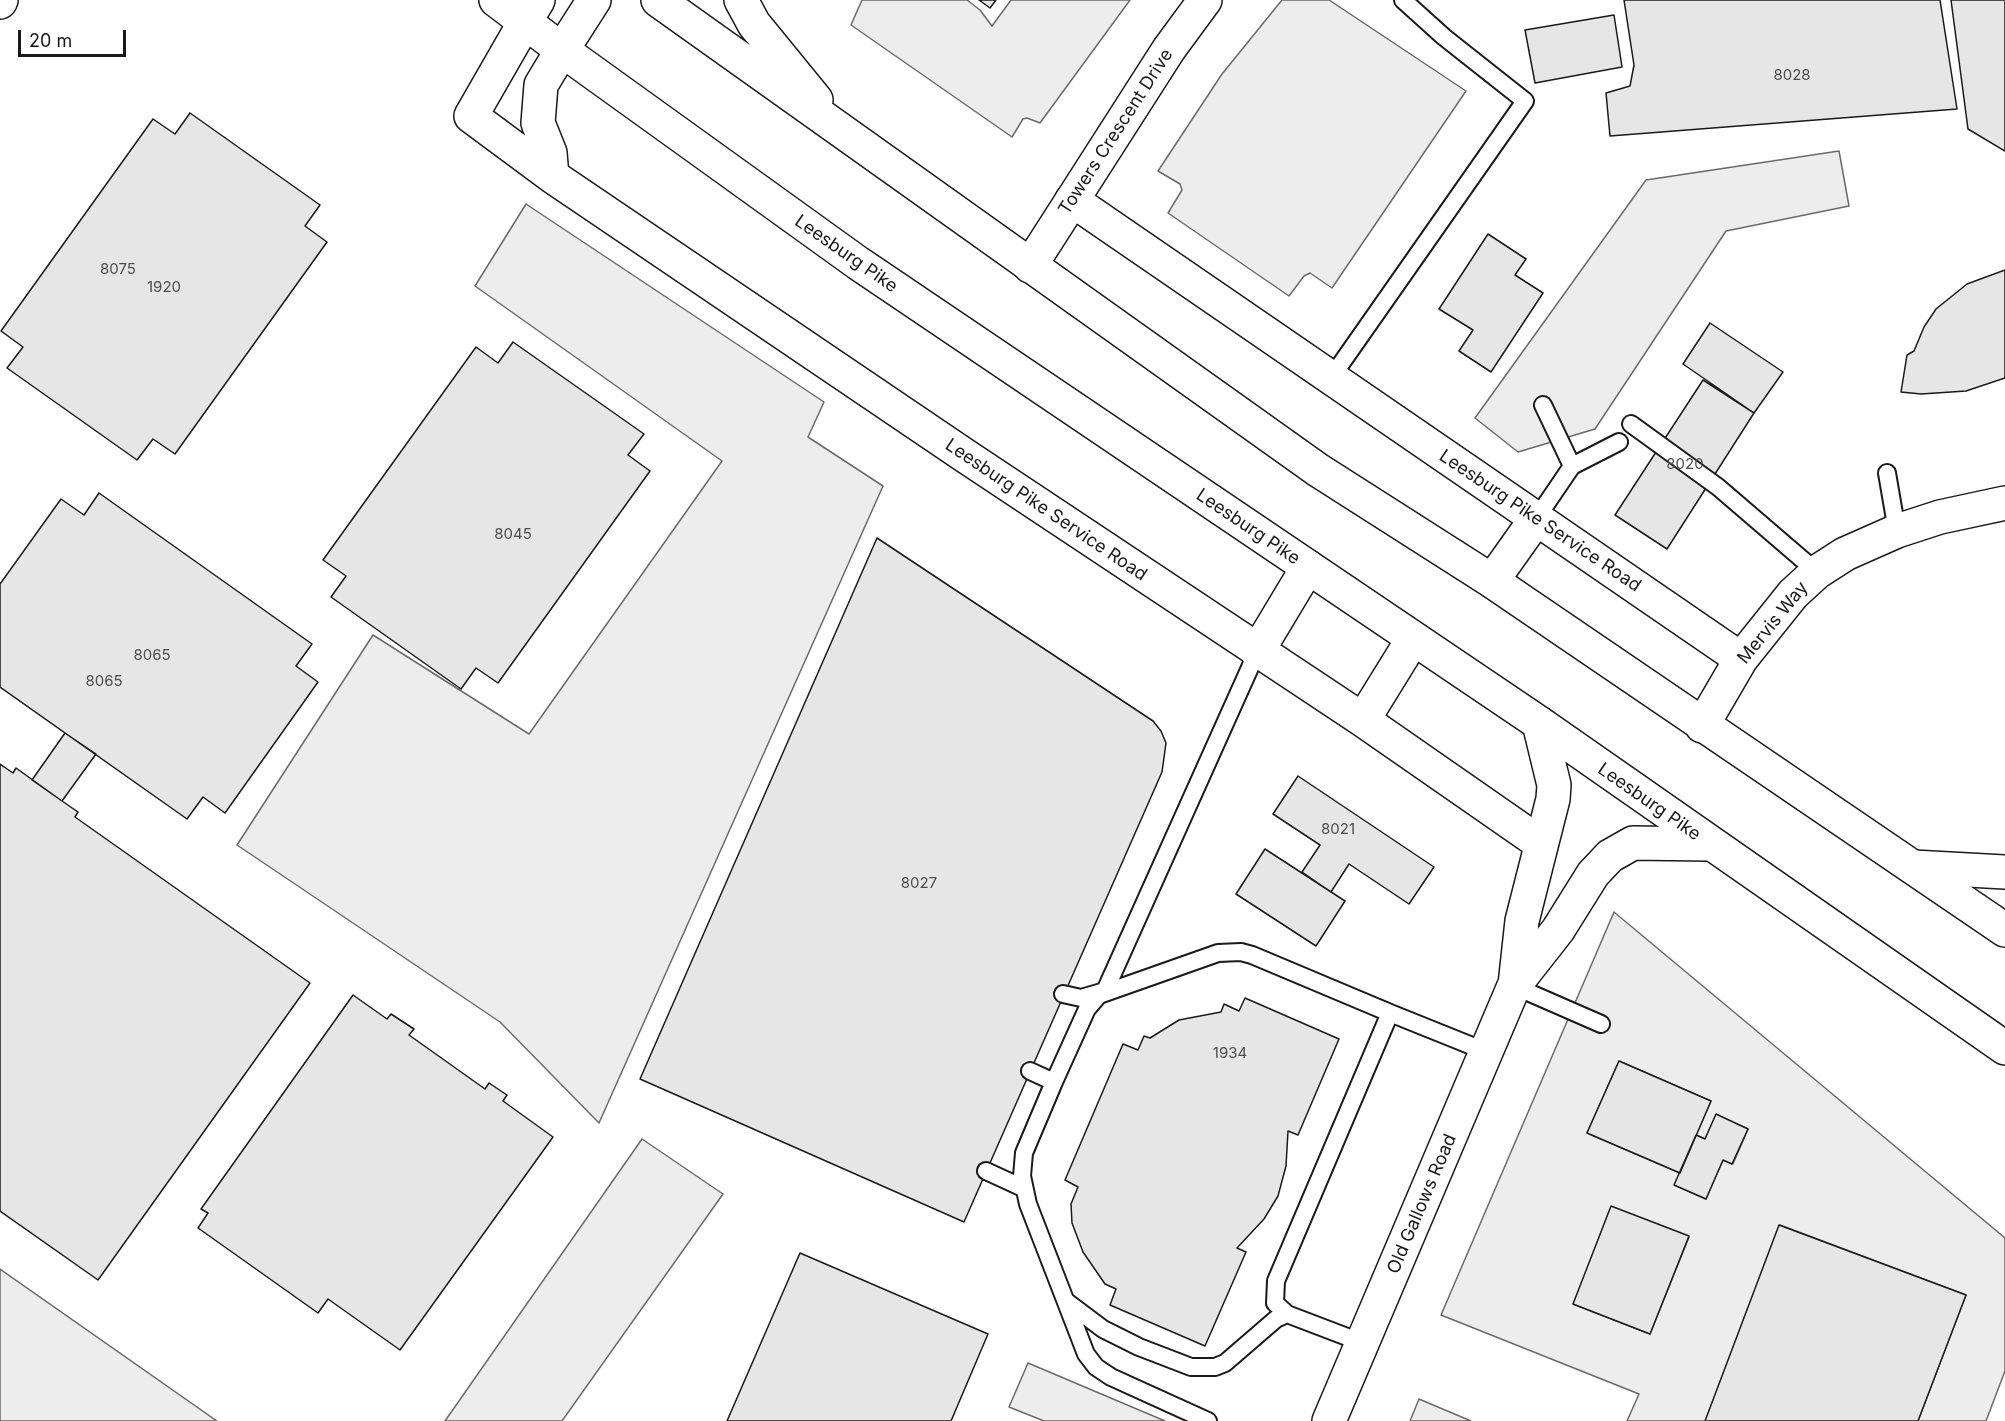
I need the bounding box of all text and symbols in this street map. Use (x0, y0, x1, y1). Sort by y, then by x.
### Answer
scale bar (21, 18, 129, 56)
text: 20 m (29, 30, 72, 51)
street label: Towers Crescent Drive (1054, 45, 1178, 219)
house number: 8028 (1773, 66, 1811, 84)
street label: Leesburg Pike (790, 211, 902, 297)
house number: 8075 (100, 260, 136, 278)
house number: 1920 (147, 278, 181, 296)
street label: Leesburg Pike Service Road (941, 434, 1151, 586)
street label: Leesburg Pike Service Road (1435, 445, 1645, 597)
house number: 8020 (1666, 455, 1704, 473)
street label: Leesburg Pike (1192, 484, 1304, 570)
house number: 8045 (494, 525, 532, 543)
street label: Mervis Way (1733, 577, 1813, 669)
house number: 8065 (133, 646, 171, 664)
house number: 8065 (85, 672, 123, 690)
street label: Leesburg Pike (1593, 759, 1705, 845)
house number: 8021 (1321, 820, 1355, 838)
house number: 8027 (901, 874, 937, 892)
house number: 1934 (1213, 1044, 1247, 1062)
street label: Old Gallows Road (1383, 1131, 1461, 1277)

